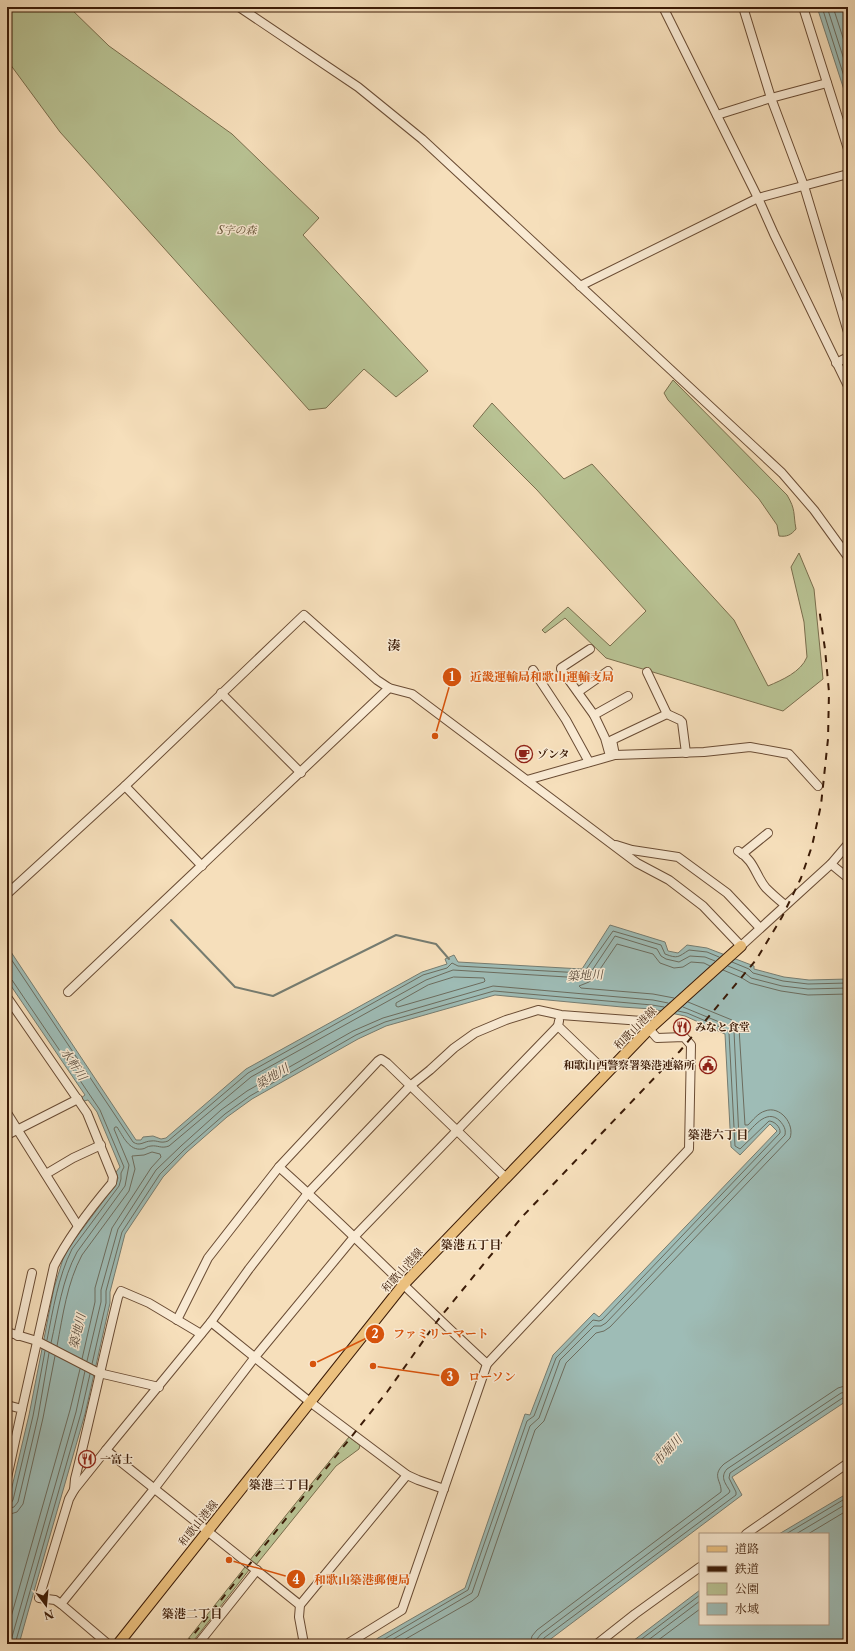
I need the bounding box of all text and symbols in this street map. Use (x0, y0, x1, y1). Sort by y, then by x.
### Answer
park label: S字の森 (216, 223, 258, 237)
district label: 湊 (387, 637, 401, 653)
callout: 近畿運輸局和歌山運輸支局 (442, 665, 622, 689)
text: 1 (449, 669, 455, 684)
text: 近畿運輸局和歌山運輸支局 (470, 669, 614, 684)
cafe icon: ゾンタ (514, 744, 534, 764)
place label: ゾンタ (537, 747, 570, 761)
water label: 築地川 (567, 966, 605, 983)
street label: 和歌山港線 (611, 1004, 659, 1052)
restaurant icon: みなと食堂 (672, 1017, 692, 1037)
place label: みなと食堂 (695, 1020, 750, 1034)
water label: 水軒川 (58, 1045, 91, 1085)
public building icon: 和歌山西警察署築港連絡所 (698, 1055, 718, 1075)
place label: 和歌山西警察署築港連絡所 (563, 1058, 695, 1072)
water label: 築地川 (253, 1059, 293, 1092)
district label: 築港六丁目 (688, 1127, 748, 1142)
district label: 築港五丁目 (441, 1237, 501, 1252)
street label: 和歌山港線 (378, 1245, 426, 1295)
water label: 築地川 (66, 1310, 89, 1350)
callout: ファミリーマート (365, 1322, 497, 1346)
text: 2 (371, 1326, 379, 1341)
text: ファミリーマート (393, 1326, 489, 1341)
callout: ローソン (440, 1365, 524, 1389)
text: 3 (447, 1369, 454, 1384)
text: ローソン (468, 1369, 516, 1384)
water label: 市堀川 (649, 1430, 686, 1468)
restaurant icon: 一富士 (77, 1449, 97, 1469)
place label: 一富士 (100, 1452, 133, 1466)
district label: 築港三丁目 (249, 1477, 309, 1492)
street label: 和歌山港線 (175, 1497, 221, 1549)
legend (699, 1533, 829, 1625)
text: 道路 (735, 1541, 759, 1556)
text: 鉄道 (734, 1561, 759, 1576)
callout: 和歌山築港郵便局 (286, 1567, 418, 1591)
text: 4 (292, 1572, 300, 1587)
text: 和歌山築港郵便局 (314, 1572, 410, 1587)
text: 公園 (735, 1581, 759, 1596)
north arrow (26, 1585, 66, 1625)
text: 水域 (735, 1601, 759, 1616)
district label: 築港二丁目 (162, 1606, 222, 1621)
text: N (42, 1607, 55, 1623)

